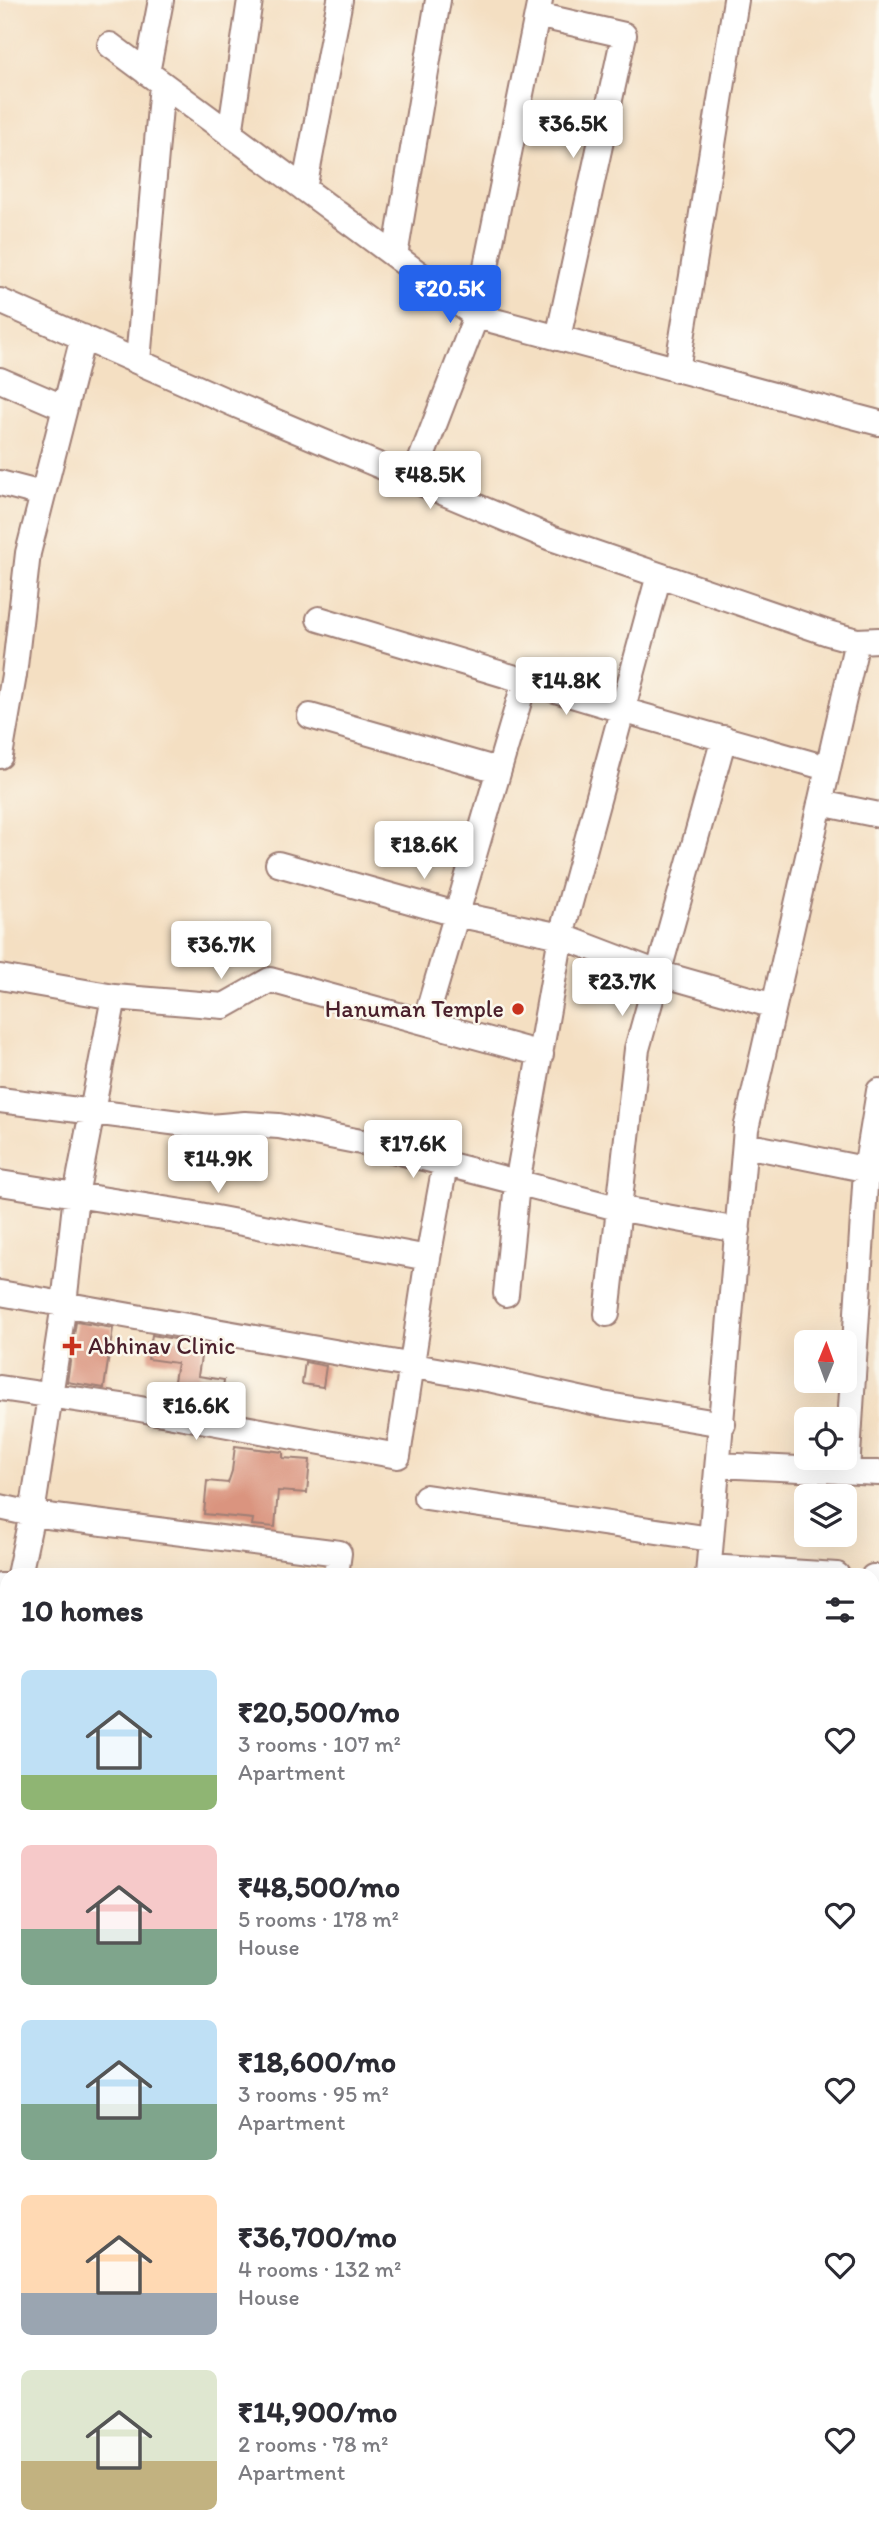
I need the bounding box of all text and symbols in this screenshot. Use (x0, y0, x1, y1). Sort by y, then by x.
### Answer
pin: ₹36.5K (516, 100, 630, 160)
text: ₹36.5K (539, 109, 607, 137)
pin: ₹20.5K (393, 266, 507, 325)
text: ₹20.5K (415, 274, 485, 302)
pin: ₹48.5K (373, 452, 487, 511)
text: ₹48.5K (395, 460, 465, 488)
pin: ₹14.8K (509, 658, 623, 717)
text: ₹14.8K (532, 666, 600, 694)
pin: ₹18.6K (367, 822, 481, 881)
text: ₹18.6K (390, 830, 458, 858)
pin: ₹36.7K (164, 922, 278, 981)
text: ₹36.7K (187, 930, 255, 958)
pin: ₹23.7K (565, 958, 679, 1018)
text: ₹23.7K (588, 967, 656, 995)
place label: Hanuman Temple (325, 994, 504, 1023)
marker: Hanuman Temple (510, 1001, 526, 1017)
pin: ₹17.6K (356, 1120, 470, 1180)
text: ₹17.6K (380, 1129, 446, 1157)
pin: ₹14.9K (161, 1136, 275, 1195)
text: ₹14.9K (184, 1144, 252, 1172)
north arrow (794, 1330, 858, 1393)
map controls (794, 1330, 857, 1547)
place label: Abhinav Clinic (88, 1331, 236, 1360)
marker: Abhinav Clinic (62, 1336, 82, 1356)
pin: ₹16.6K (139, 1382, 253, 1442)
text: ₹16.6K (163, 1391, 229, 1419)
button: locate (794, 1407, 857, 1470)
button: layers (794, 1484, 857, 1547)
icon: filters (821, 1591, 859, 1629)
text: 10 homes (21, 1592, 144, 1629)
text: ₹20,500/mo (238, 1693, 400, 1730)
icon: home (77, 1698, 161, 1782)
icon: heart (821, 1721, 859, 1759)
text: 3 rooms · 107 m² (238, 1730, 401, 1758)
text: Apartment (238, 1758, 345, 1786)
text: ₹48,500/mo (238, 1868, 400, 1905)
icon: home (77, 1873, 161, 1957)
icon: heart (821, 1896, 859, 1934)
text: 5 rooms · 178 m² (238, 1905, 399, 1933)
text: House (238, 1933, 300, 1961)
text: ₹18,600/mo (238, 2043, 396, 2080)
icon: home (77, 2048, 161, 2132)
icon: heart (821, 2071, 859, 2109)
text: 3 rooms · 95 m² (238, 2080, 389, 2108)
text: Apartment (238, 2108, 345, 2136)
text: ₹36,700/mo (238, 2218, 397, 2255)
icon: home (77, 2223, 161, 2307)
icon: heart (821, 2246, 859, 2284)
text: 4 rooms · 132 m² (238, 2255, 401, 2283)
text: House (238, 2283, 300, 2311)
text: ₹14,900/mo (238, 2393, 397, 2430)
icon: home (77, 2398, 161, 2482)
icon: heart (821, 2421, 859, 2459)
text: 2 rooms · 78 m² (238, 2430, 388, 2458)
text: Apartment (238, 2458, 345, 2486)

